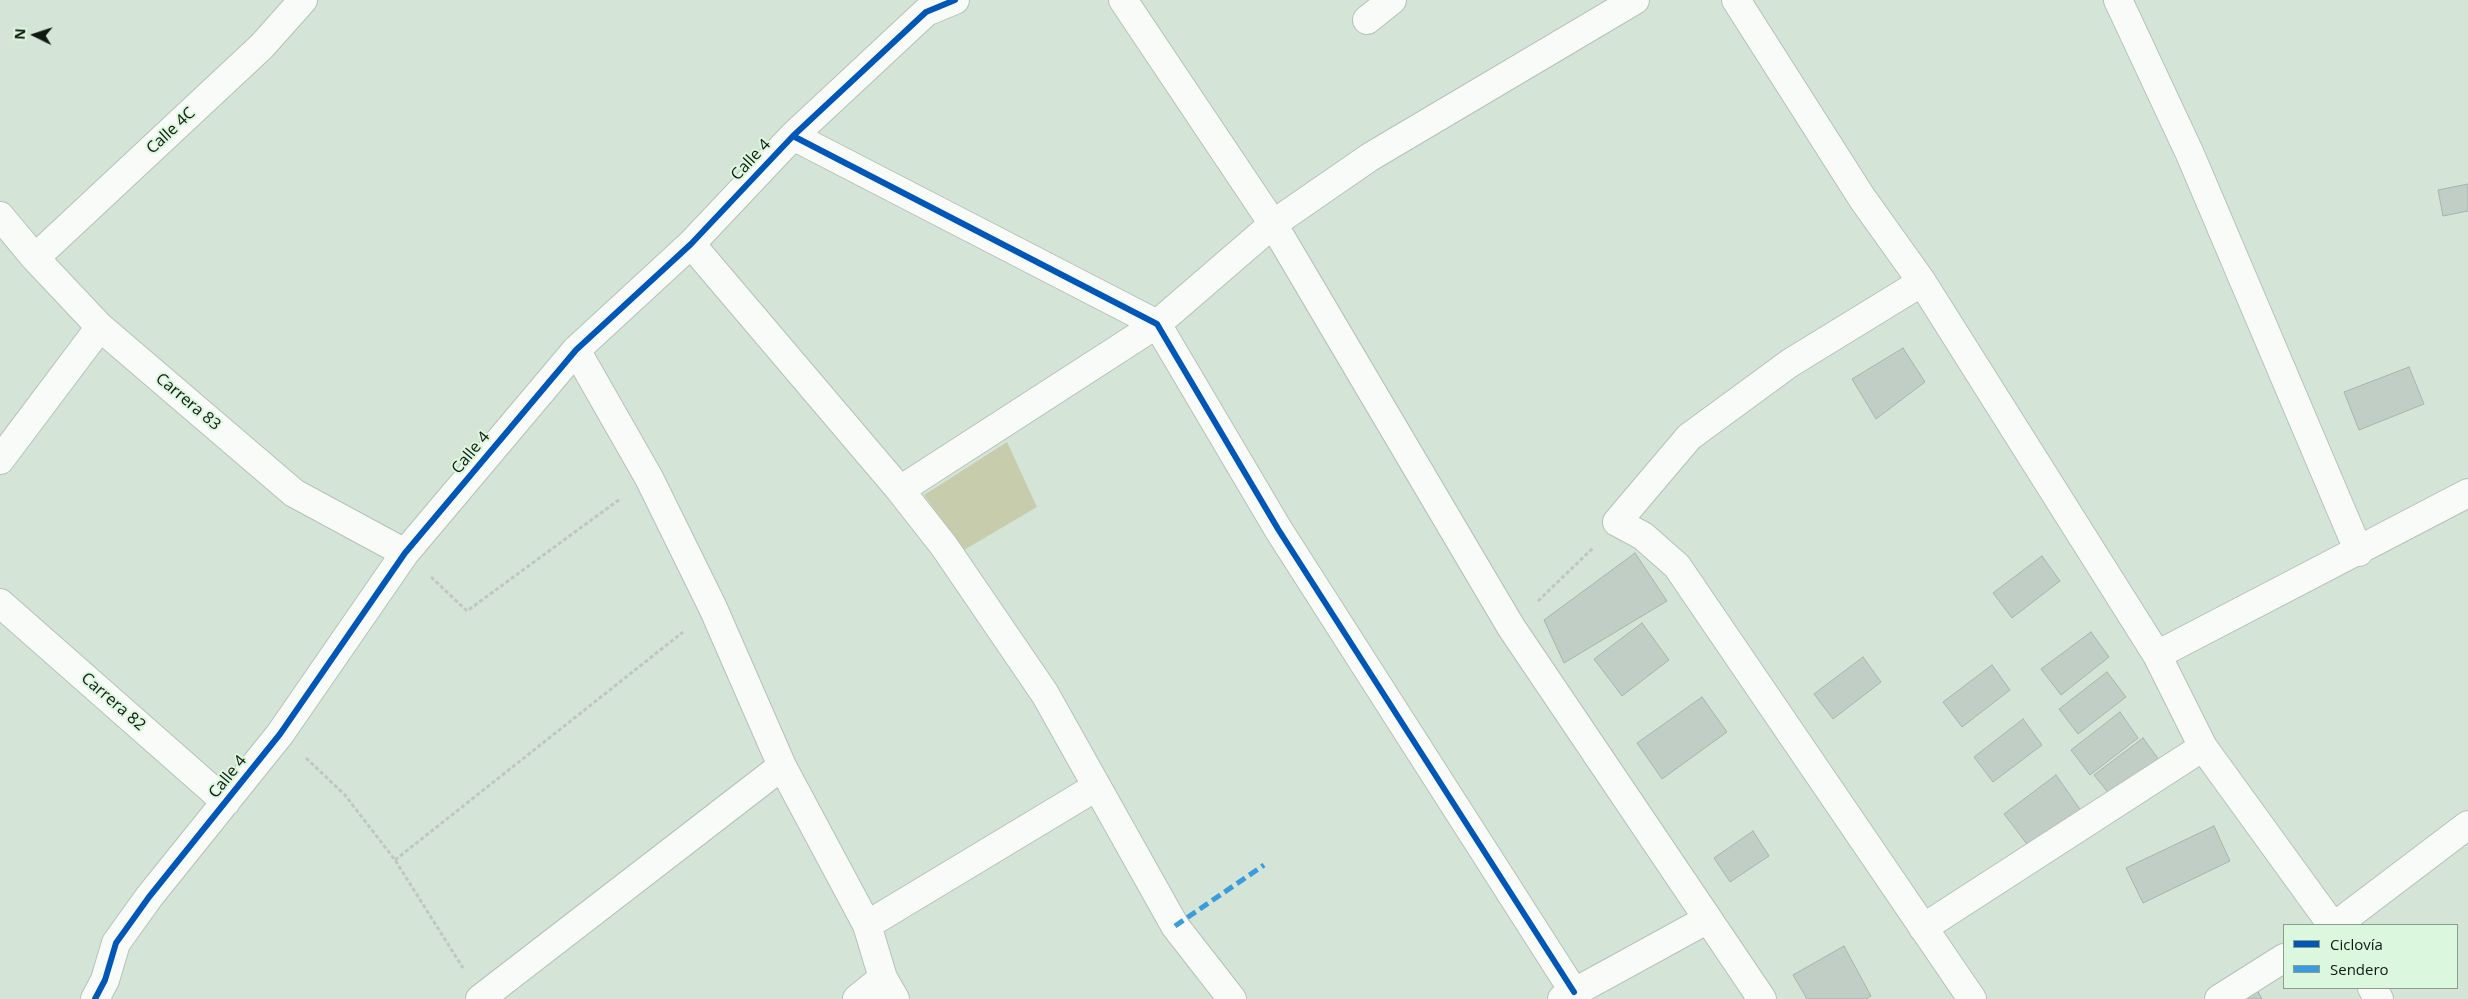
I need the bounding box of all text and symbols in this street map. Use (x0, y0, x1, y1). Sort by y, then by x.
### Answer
north arrow (10, 10, 60, 60)
text: N (10, 28, 29, 40)
street label: Calle 4C (143, 104, 199, 158)
street label: Calle 4 (727, 135, 775, 185)
street label: Carrera 83 (152, 369, 224, 435)
street label: Calle 4 (448, 428, 494, 478)
street label: Carrera 82 (77, 669, 149, 735)
street label: Calle 4 (205, 752, 251, 802)
legend (2283, 924, 2458, 989)
text: Ciclovía (2330, 934, 2383, 954)
text: Sendero (2330, 959, 2389, 979)

